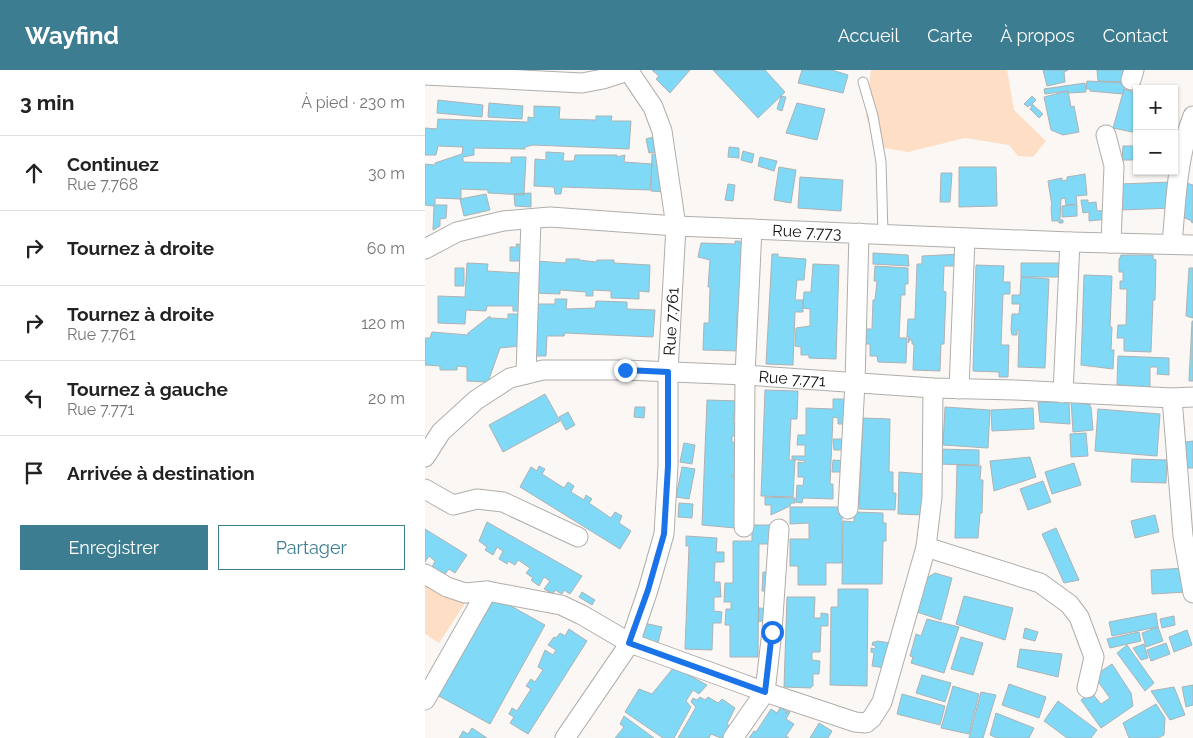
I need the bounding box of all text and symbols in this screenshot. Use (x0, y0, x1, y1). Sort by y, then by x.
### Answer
text: Wayfind (25, 21, 119, 50)
text: Accueil (838, 25, 899, 46)
text: Carte (927, 25, 972, 46)
text: À propos (1000, 25, 1075, 46)
text: Contact (1103, 25, 1168, 46)
map controls (1133, 85, 1178, 175)
button: + (1133, 85, 1178, 130)
text: 3 min (20, 90, 74, 115)
text: À pied · 230 m (301, 93, 405, 112)
button: − (1133, 130, 1178, 175)
text: Continuez (67, 153, 159, 175)
icon: ahead (20, 159, 48, 187)
text: 30 m (368, 164, 405, 183)
text: Rue 7.768 (67, 175, 138, 194)
street label: Rue 7.773 (772, 221, 842, 243)
icon: right (20, 234, 48, 262)
text: Tournez à droite (67, 237, 214, 259)
text: 60 m (367, 239, 405, 258)
street label: Rue 7.761 (660, 287, 683, 356)
text: Tournez à droite (67, 303, 214, 325)
icon: right (20, 309, 48, 337)
text: 120 m (361, 314, 405, 333)
text: Rue 7.761 (67, 325, 136, 344)
route end (614, 359, 637, 382)
street label: Rue 7.771 (758, 367, 827, 391)
text: Tournez à gauche (67, 378, 228, 400)
icon: left (20, 384, 48, 412)
text: 20 m (368, 389, 405, 408)
text: Rue 7.771 (67, 400, 134, 419)
icon: arrive (20, 459, 48, 487)
text: Arrivée à destination (67, 462, 255, 484)
button: Enregistrer (20, 525, 208, 570)
button: Partager (218, 525, 405, 570)
route start (761, 621, 784, 644)

